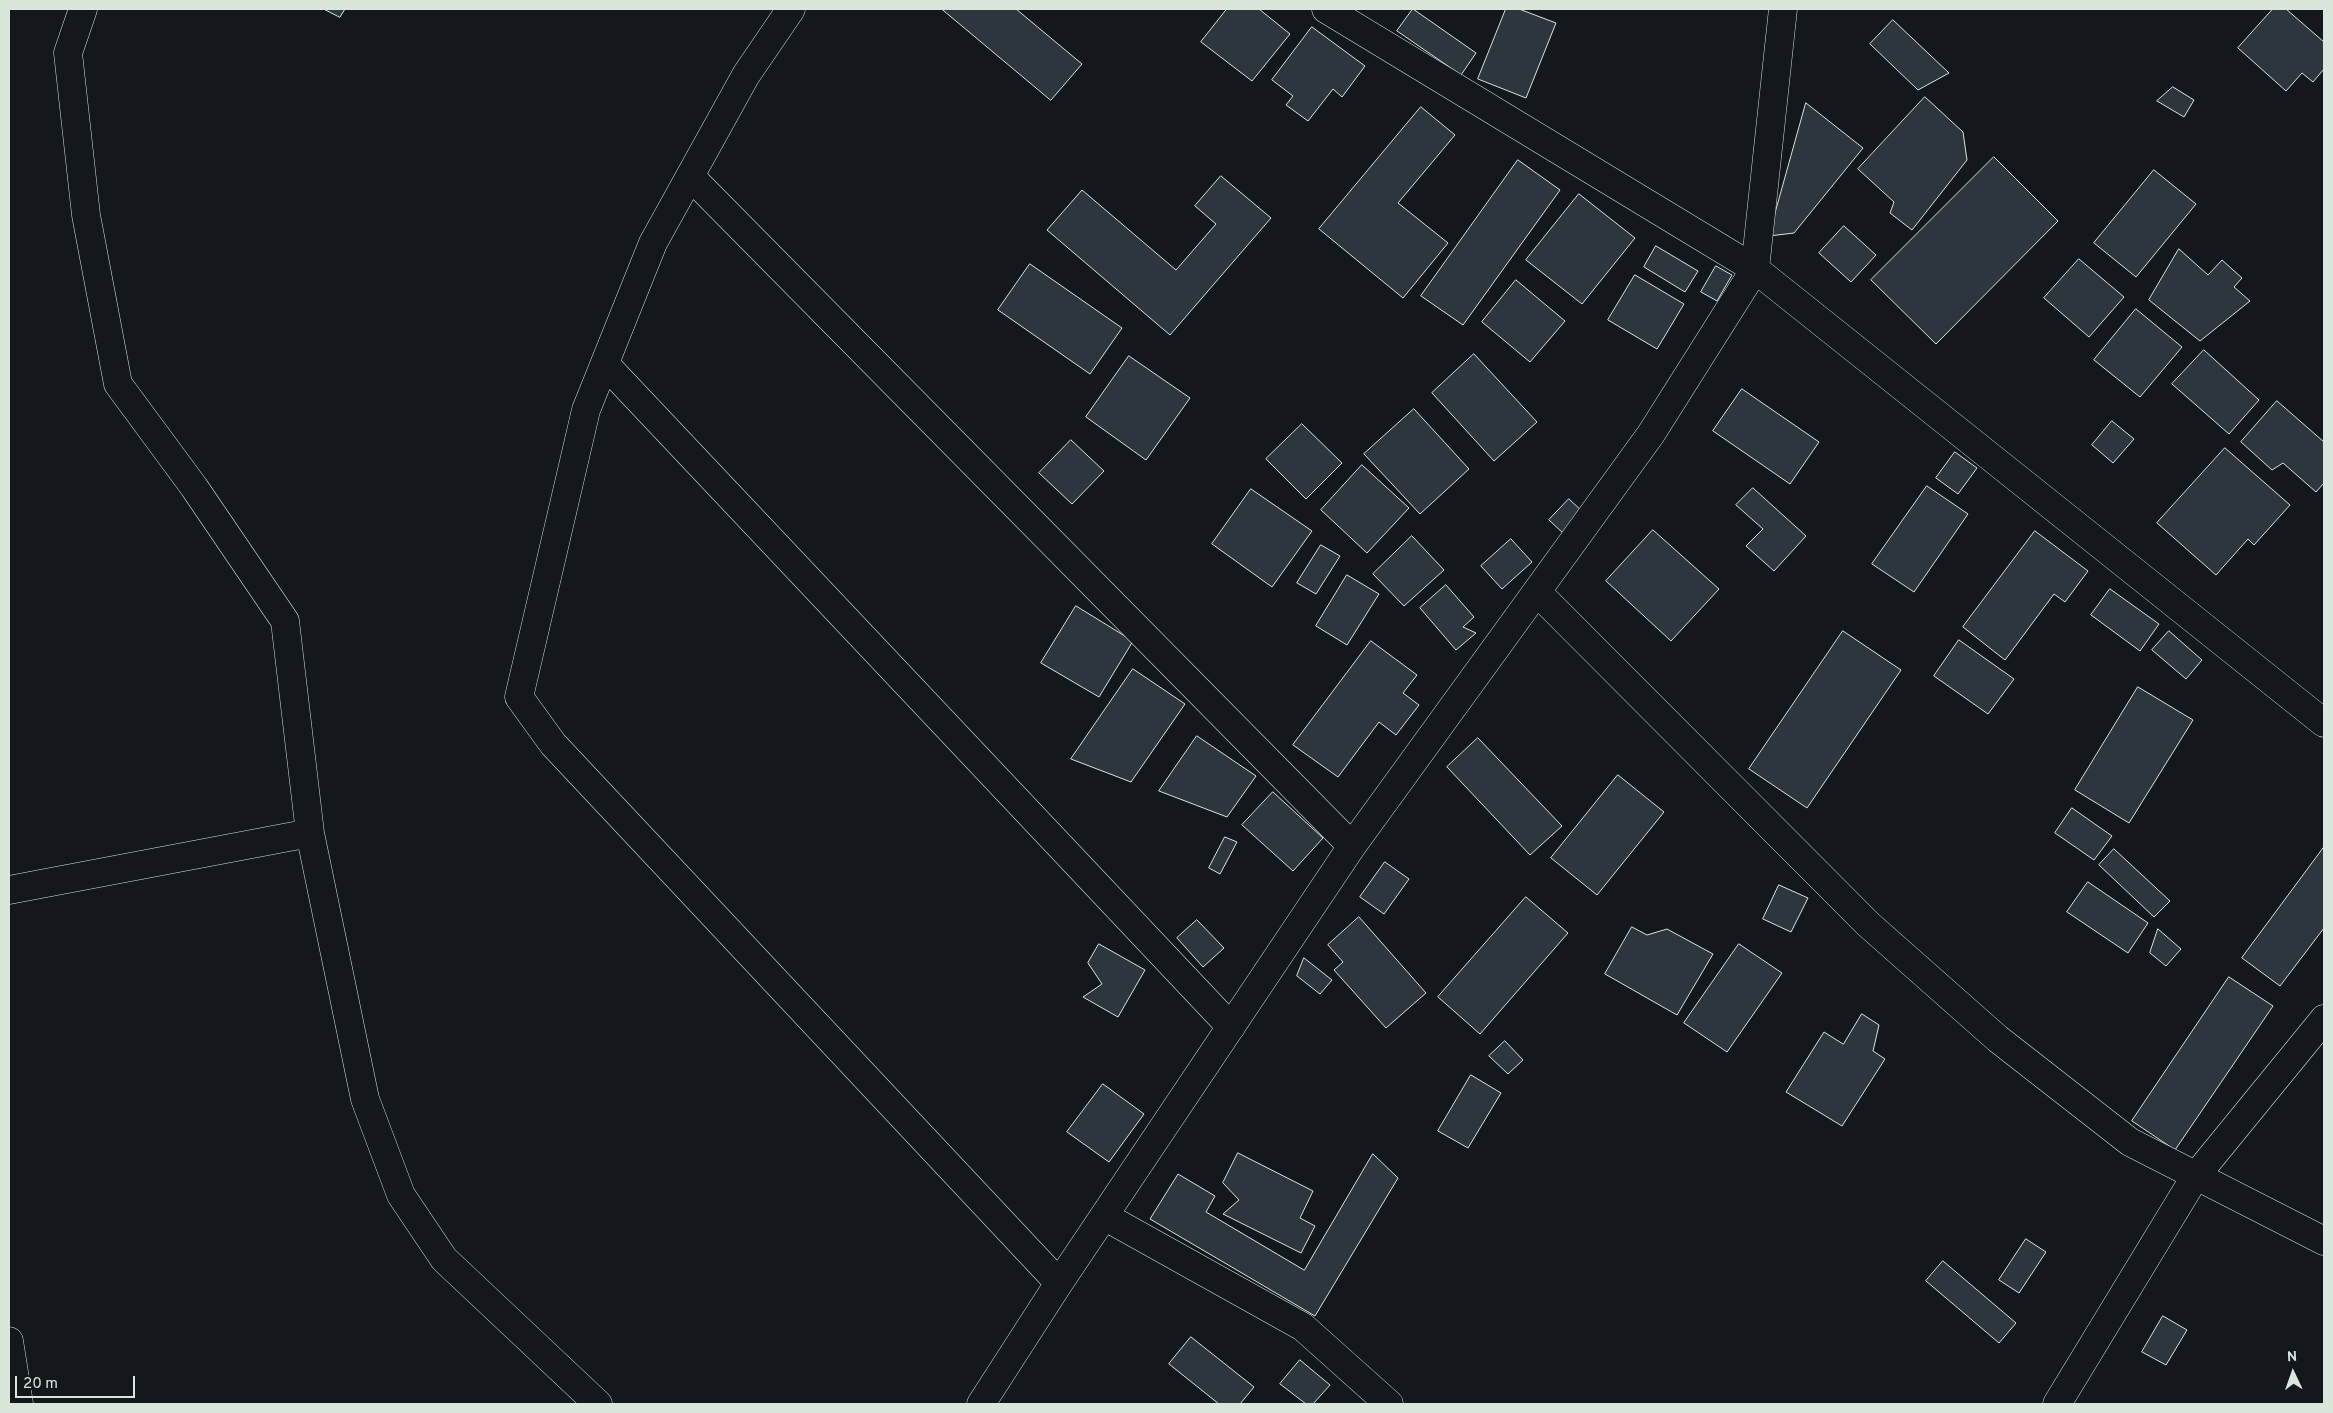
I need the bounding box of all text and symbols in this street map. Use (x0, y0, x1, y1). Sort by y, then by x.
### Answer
north arrow (2268, 1348, 2318, 1398)
text: N (2287, 1349, 2298, 1366)
scale bar (18, 1366, 138, 1398)
text: 20 m (23, 1375, 58, 1394)

